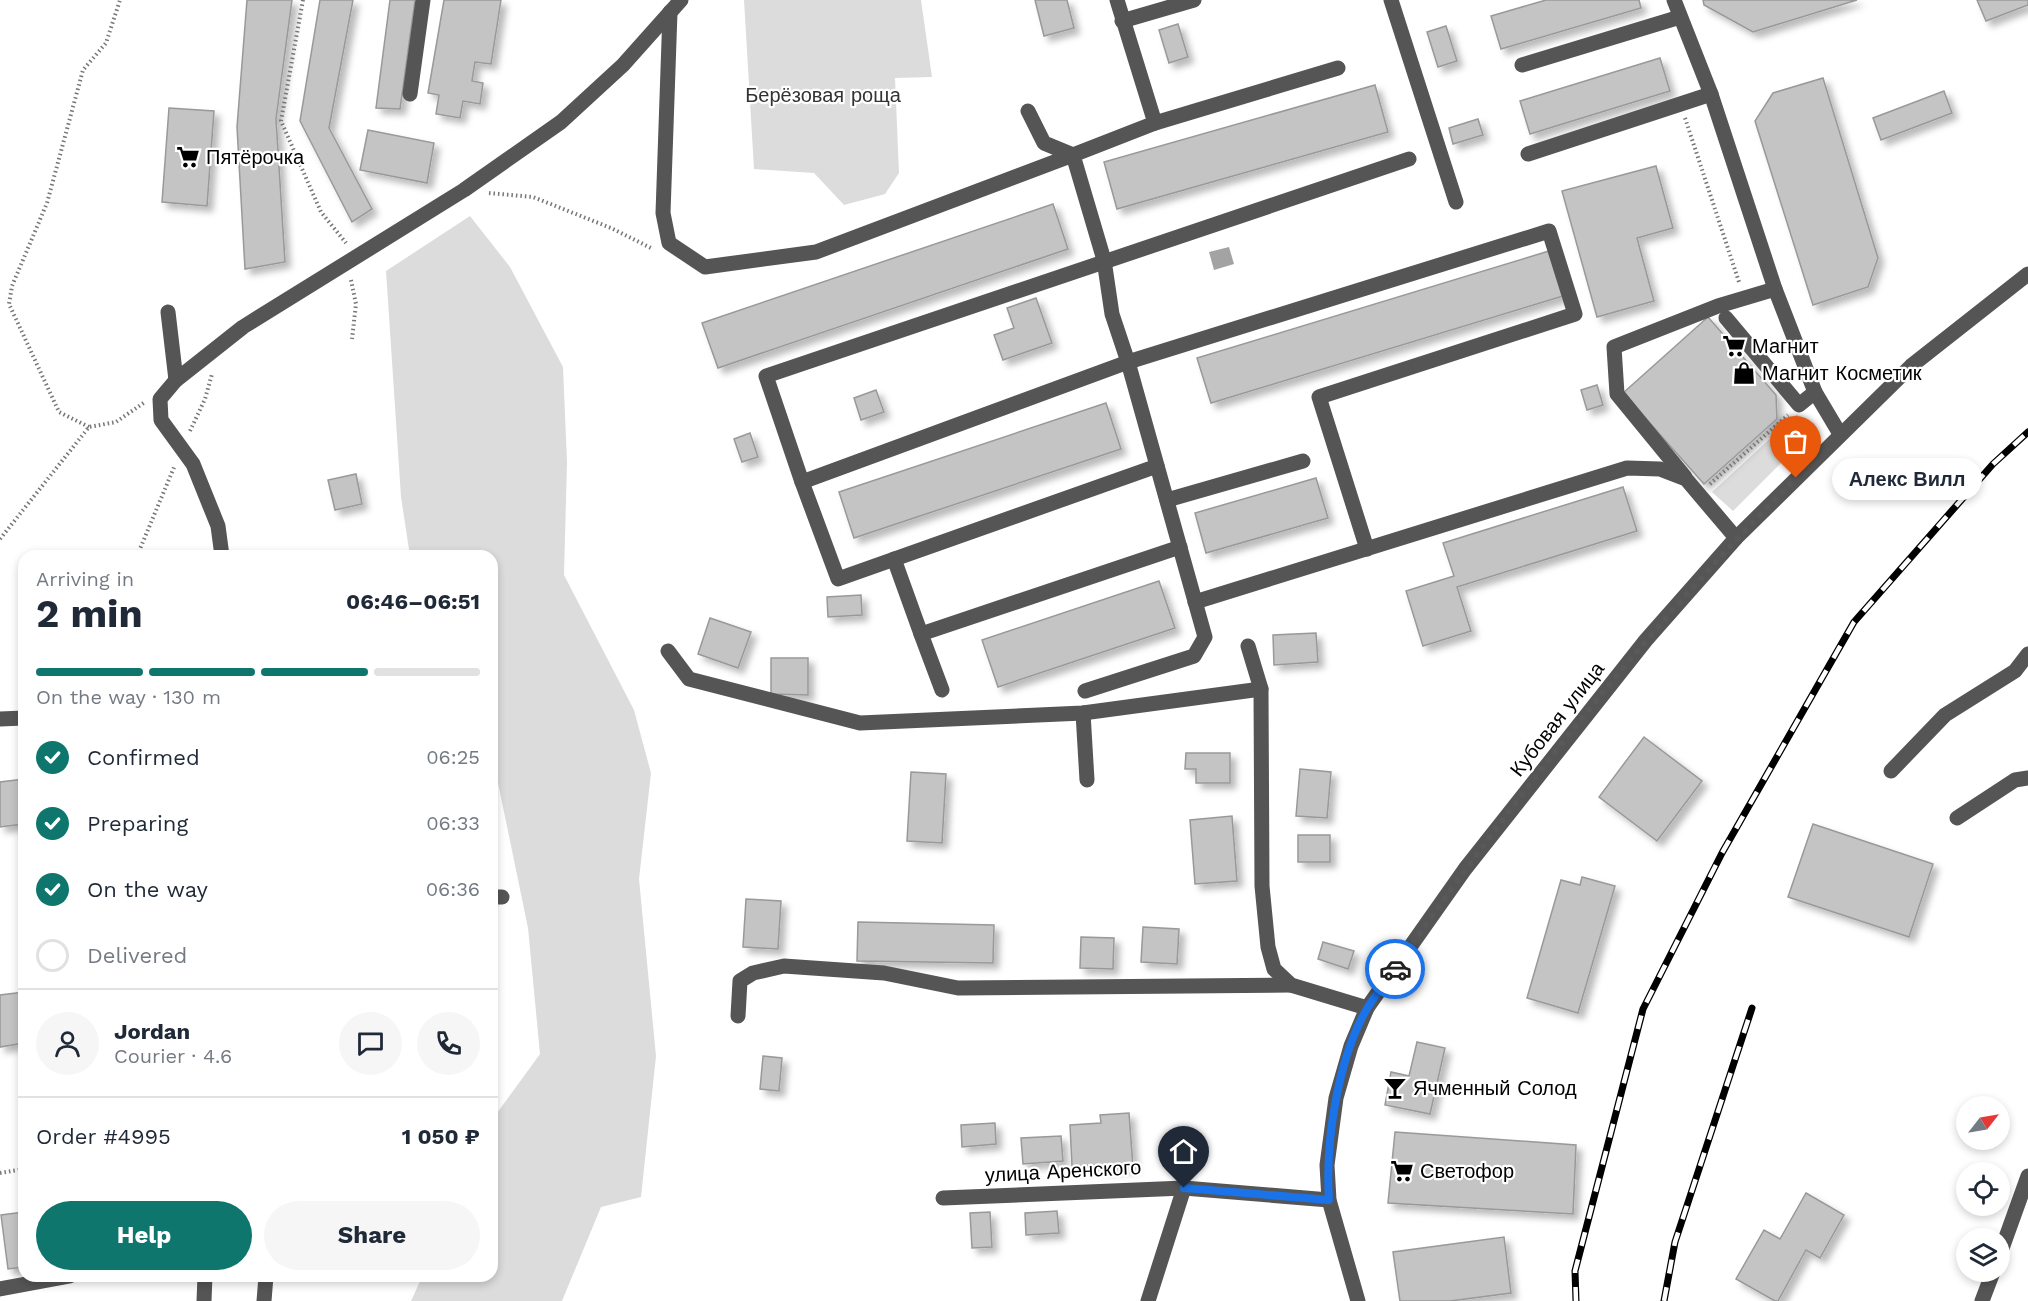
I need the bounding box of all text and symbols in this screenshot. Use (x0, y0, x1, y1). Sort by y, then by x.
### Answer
park label: Берёзовая роща (745, 83, 902, 107)
supermarket icon: Пятёрочка (175, 144, 201, 170)
place label: Пятёрочка (206, 145, 305, 169)
supermarket icon: Магнит (1721, 333, 1747, 359)
place label: Магнит (1752, 334, 1819, 358)
shop icon: Магнит Косметик (1731, 360, 1757, 386)
place label: Магнит Косметик (1762, 361, 1922, 385)
pin (1770, 416, 1821, 478)
icon: bag (1779, 425, 1812, 458)
callout: Алекс Вилл (1832, 457, 1982, 499)
text: Алекс Вилл (1849, 467, 1965, 491)
text: Arriving in (36, 567, 134, 591)
text: 06:46–06:51 (346, 589, 480, 614)
text: 2 min (36, 591, 143, 636)
street label: Кубовая улица (1505, 656, 1610, 781)
text: On the way · 130 m (36, 685, 221, 709)
icon: check (36, 741, 69, 774)
text: Confirmed (87, 745, 200, 770)
text: 06:25 (426, 745, 480, 769)
icon: check (36, 807, 69, 840)
text: Preparing (87, 811, 188, 836)
text: 06:33 (426, 811, 480, 835)
icon: check (36, 873, 69, 906)
text: On the way (87, 877, 208, 902)
text: 06:36 (426, 877, 480, 901)
courier (1365, 939, 1425, 999)
text: Delivered (87, 943, 187, 968)
icon: car (1379, 953, 1412, 986)
button: person (36, 1012, 99, 1075)
button: chat (339, 1012, 402, 1075)
button: phone (417, 1012, 480, 1075)
text: Jordan (114, 1019, 190, 1044)
text: Courier · 4.6 (114, 1044, 232, 1068)
bar icon: Ячменный Солод (1382, 1075, 1408, 1101)
place label: Ячменный Солод (1413, 1076, 1577, 1100)
north arrow (1956, 1096, 2010, 1150)
map controls (1956, 1096, 2010, 1282)
text: Order #4995 (36, 1124, 171, 1149)
text: 1 050 ₽ (402, 1124, 480, 1149)
pin (1158, 1126, 1209, 1188)
icon: home (1167, 1135, 1200, 1168)
street label: улица Аренского (984, 1155, 1142, 1187)
supermarket icon: Светофор (1389, 1158, 1415, 1184)
place label: Светофор (1420, 1159, 1514, 1183)
button: locate (1956, 1162, 2010, 1216)
button: Help (36, 1201, 252, 1270)
button: Share (264, 1201, 480, 1270)
button: layers (1956, 1228, 2010, 1282)

